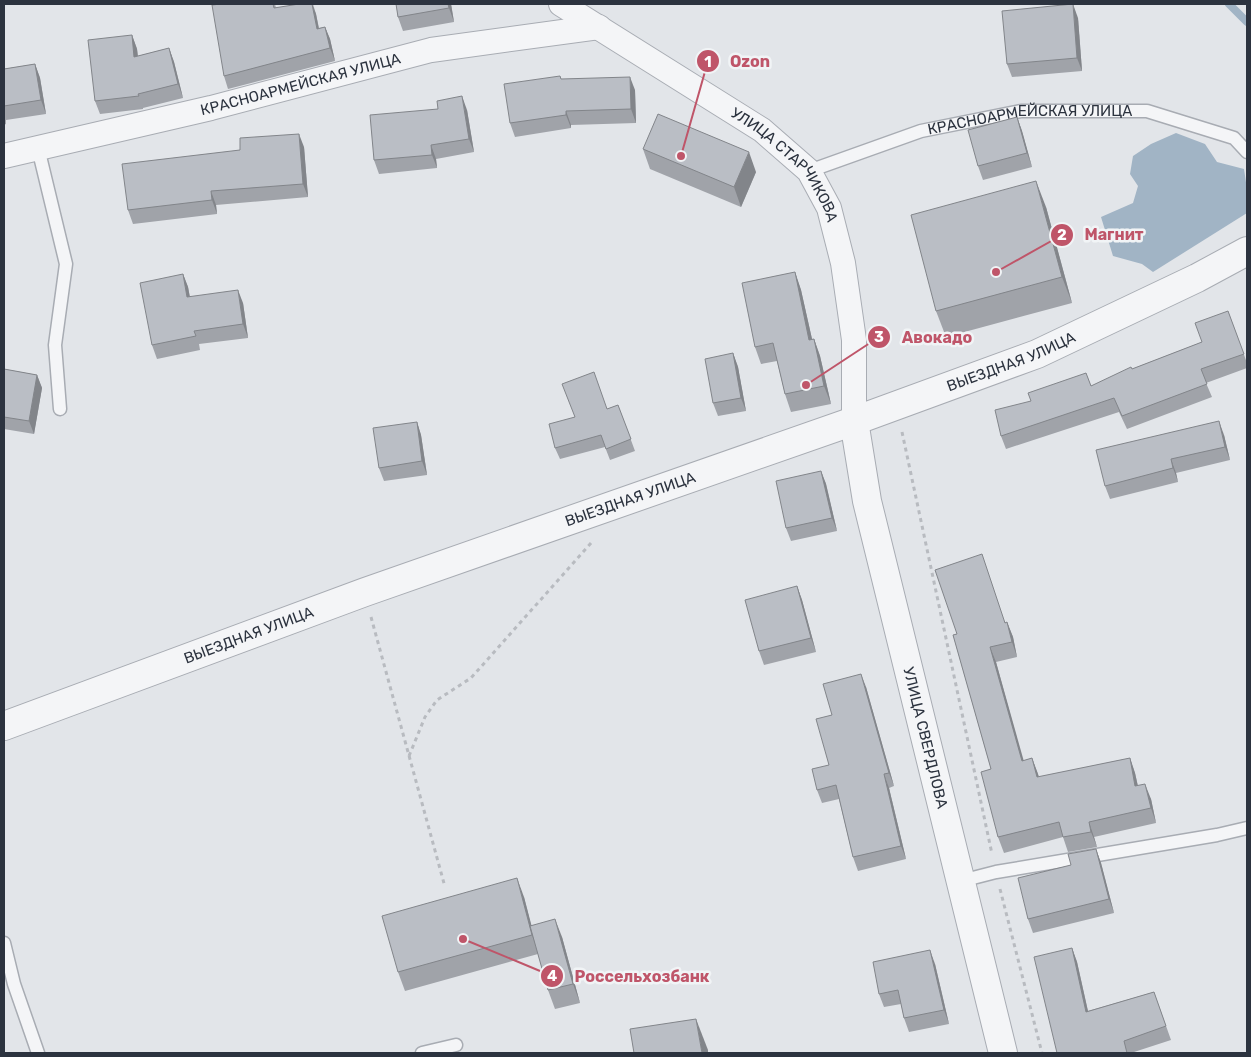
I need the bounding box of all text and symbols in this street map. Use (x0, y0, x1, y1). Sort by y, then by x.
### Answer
callout: Ozon (695, 46, 780, 77)
street label: КРАСНОАРМЕЙСКАЯ УЛИЦА (199, 49, 403, 119)
text: Ozon (730, 52, 770, 71)
text: 1 (704, 53, 712, 71)
street label: КРАСНОАРМЕЙСКАЯ УЛИЦА (926, 102, 1132, 138)
street label: УЛИЦА СТАРЧИКОВА (728, 104, 841, 224)
callout: Магнит (1050, 219, 1154, 250)
text: Магнит (1084, 225, 1144, 244)
text: 2 (1057, 226, 1067, 244)
callout: Авокадо (866, 321, 982, 352)
text: 3 (874, 328, 884, 346)
text: Авокадо (902, 328, 972, 347)
street label: ВЫЕЗДНАЯ УЛИЦА (944, 328, 1078, 395)
street label: ВЫЕЗДНАЯ УЛИЦА (563, 468, 698, 530)
street label: ВЫЕЗДНАЯ УЛИЦА (181, 603, 316, 667)
street label: УЛИЦА СВЕРДЛОВА (899, 665, 951, 810)
callout: Россельхозбанк (540, 960, 720, 991)
text: 4 (547, 967, 557, 985)
text: Россельхозбанк (574, 967, 710, 986)

